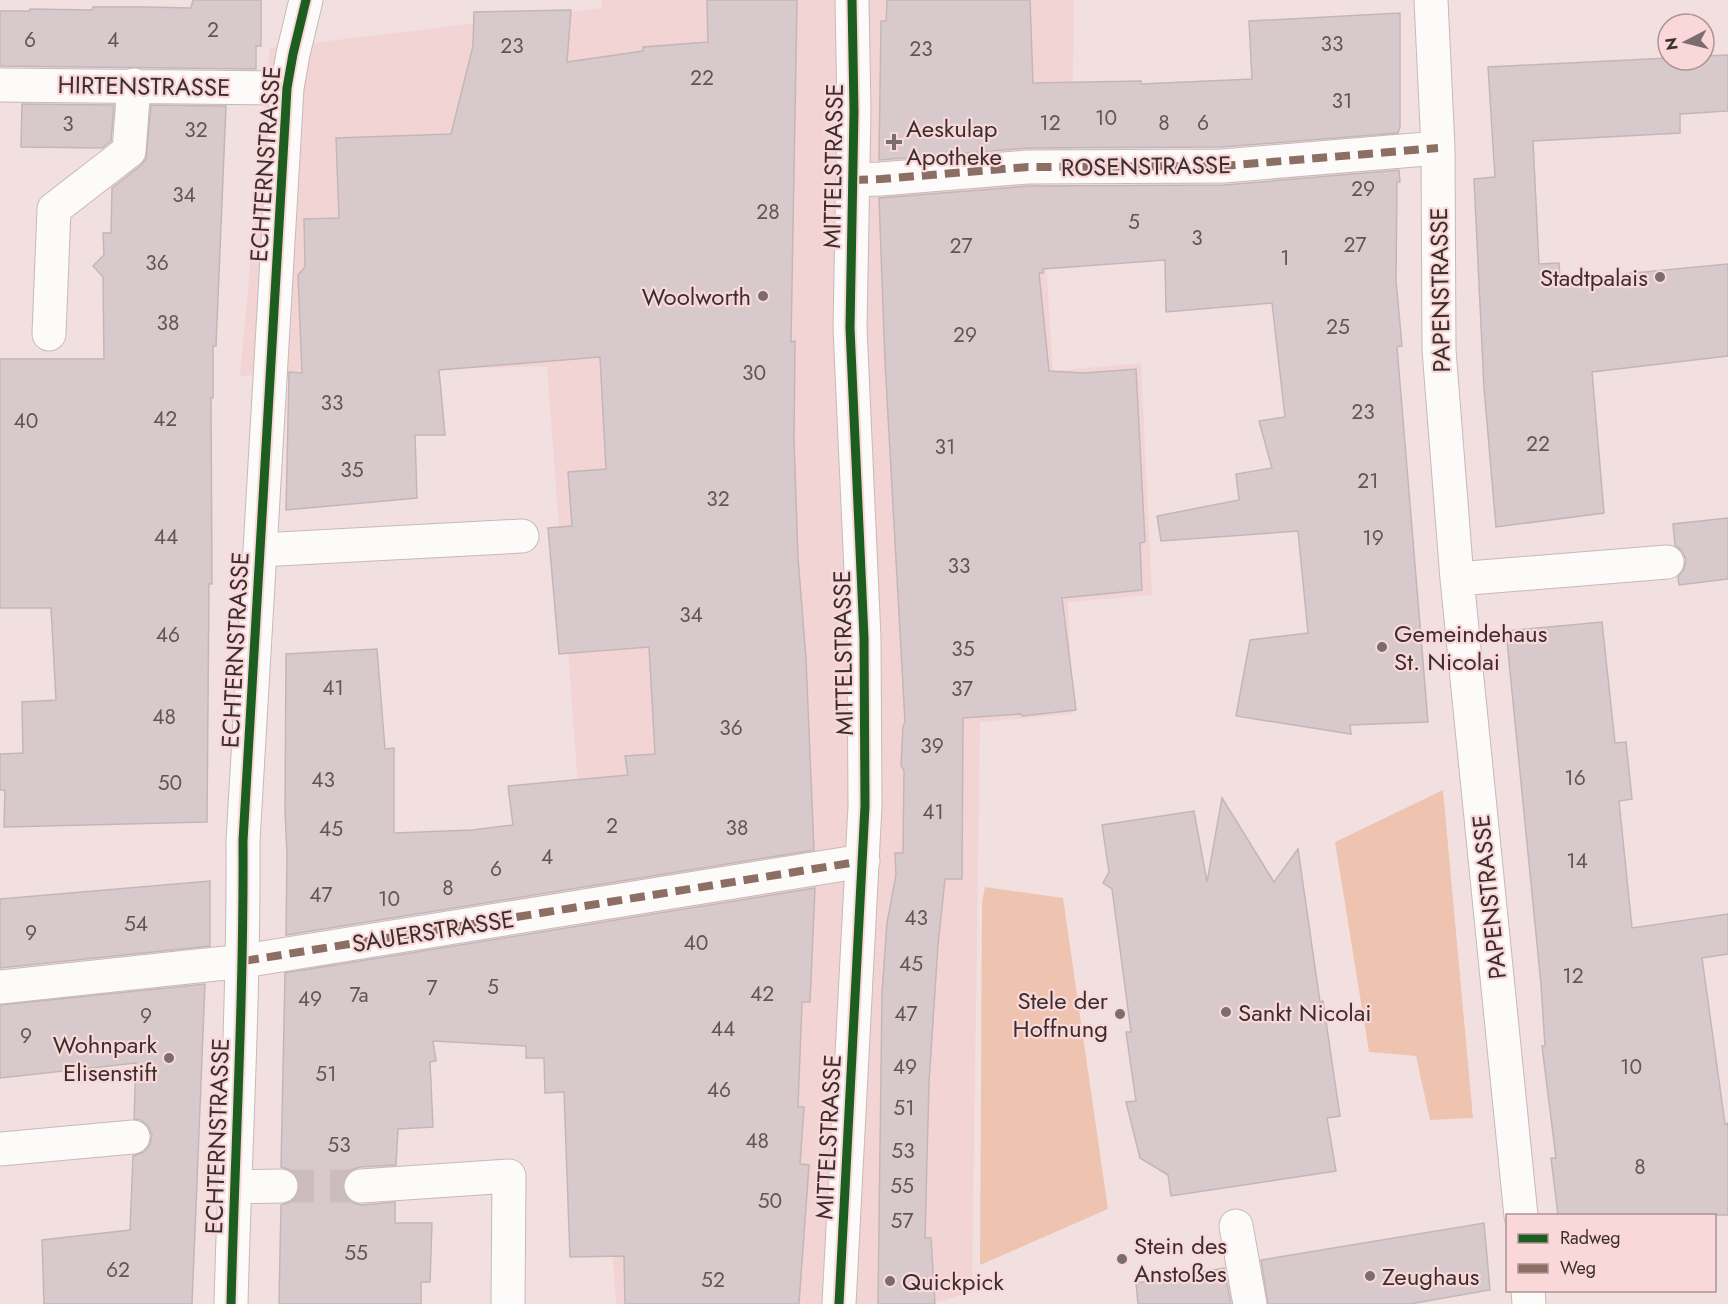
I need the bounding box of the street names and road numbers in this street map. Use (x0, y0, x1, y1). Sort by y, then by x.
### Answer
street label: ECHTERNSTRASSE (241, 65, 289, 263)
street label: HIRTENSTRASSE (57, 67, 231, 105)
street label: MITTELSTRASSE (814, 83, 852, 249)
street label: ROSENSTRASSE (1060, 147, 1232, 185)
street label: PAPENSTRASSE (1421, 207, 1459, 373)
street label: ECHTERNSTRASSE (212, 551, 258, 749)
street label: MITTELSTRASSE (824, 570, 862, 736)
street label: PAPENSTRASSE (1463, 813, 1515, 981)
street label: SAUERSTRASSE (349, 901, 517, 961)
street label: ECHTERNSTRASSE (196, 1037, 238, 1235)
street label: MITTELSTRASSE (806, 1053, 850, 1221)

